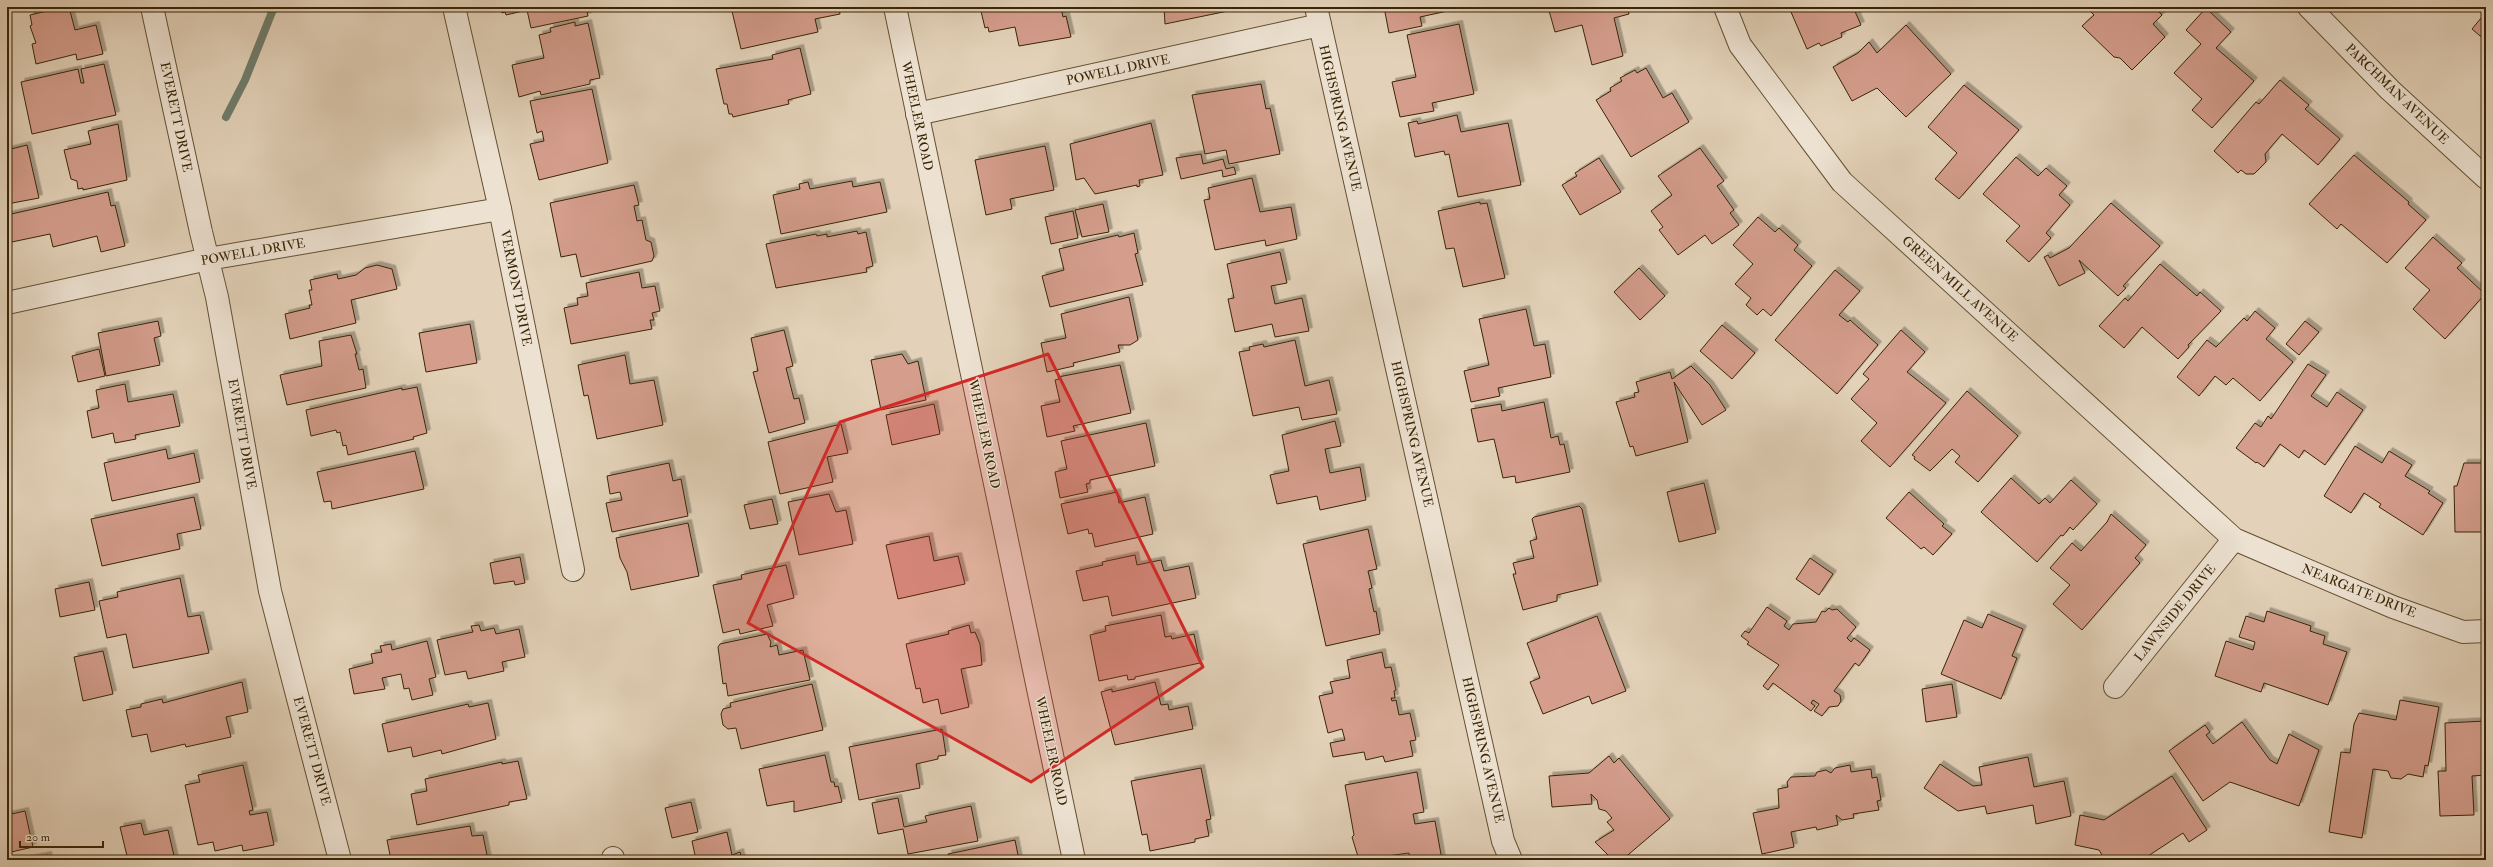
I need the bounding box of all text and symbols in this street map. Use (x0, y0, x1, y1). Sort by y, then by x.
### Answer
street label: PARCHMAN AVENUE (2342, 40, 2452, 148)
street label: HIGHSPRING AVENUE (1315, 43, 1365, 193)
street label: POWELL DRIVE (1065, 51, 1171, 89)
street label: WHEELER ROAD (897, 59, 936, 172)
street label: EVERETT DRIVE (157, 60, 195, 174)
street label: VERMONT DRIVE (497, 228, 535, 348)
street label: GREEN MILL AVENUE (1899, 233, 2021, 345)
street label: POWELL DRIVE (200, 235, 306, 269)
street label: HIGHSPRING AVENUE (1387, 359, 1437, 509)
street label: EVERETT DRIVE (224, 377, 260, 491)
street label: WHEELER ROAD (964, 377, 1003, 490)
street label: LAWNSIDE DRIVE (2131, 561, 2219, 665)
street label: NEARGATE DRIVE (2299, 561, 2419, 621)
street label: HIGHSPRING AVENUE (1458, 675, 1508, 825)
street label: WHEELER ROAD (1031, 694, 1070, 807)
street label: EVERETT DRIVE (290, 695, 334, 807)
scale bar (20, 823, 103, 849)
text: 20 m (26, 830, 51, 845)

